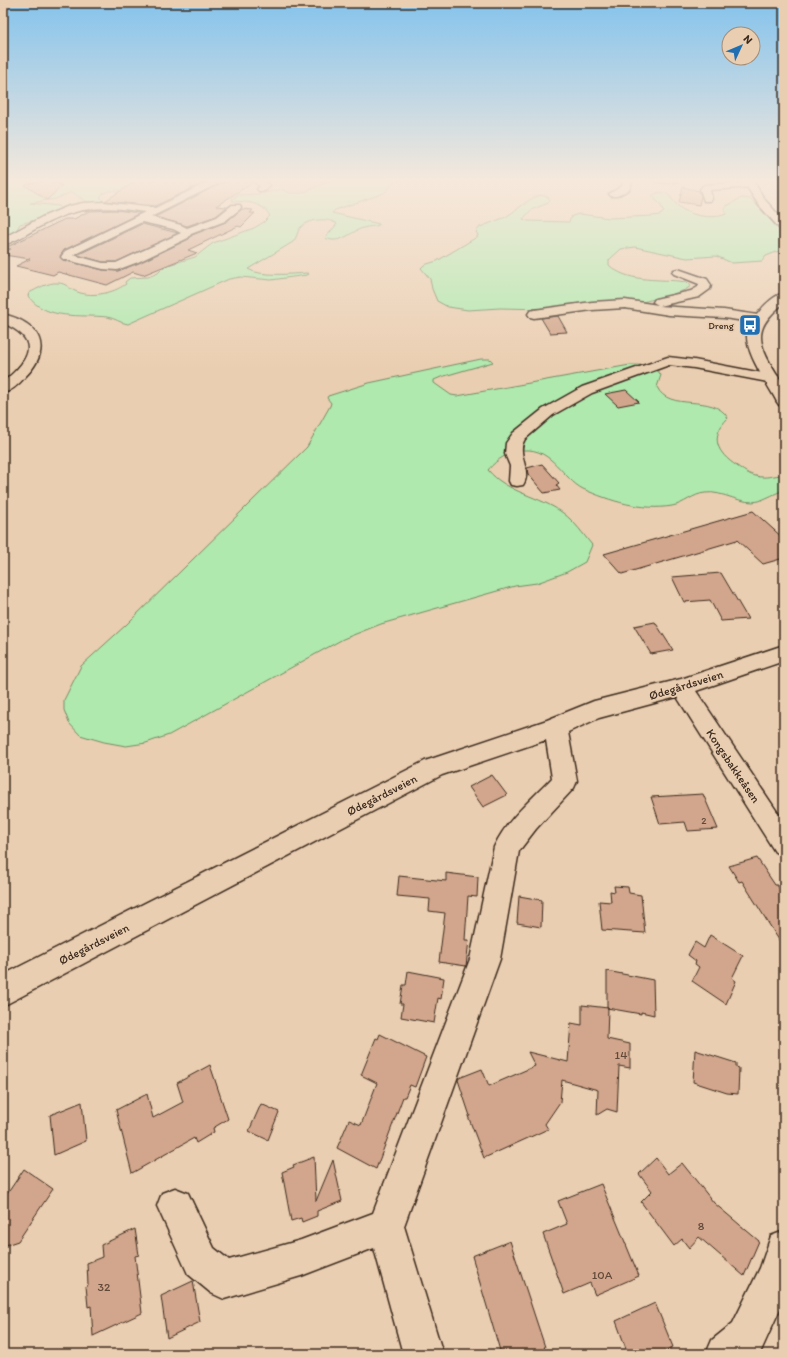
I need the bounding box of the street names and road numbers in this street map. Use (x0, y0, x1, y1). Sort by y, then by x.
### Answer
street label: Ødegårdsveien (647, 667, 725, 703)
street label: Kongsbakkeåsen (703, 726, 763, 806)
street label: Ødegårdsveien (345, 771, 420, 819)
street label: Ødegårdsveien (57, 920, 132, 968)

